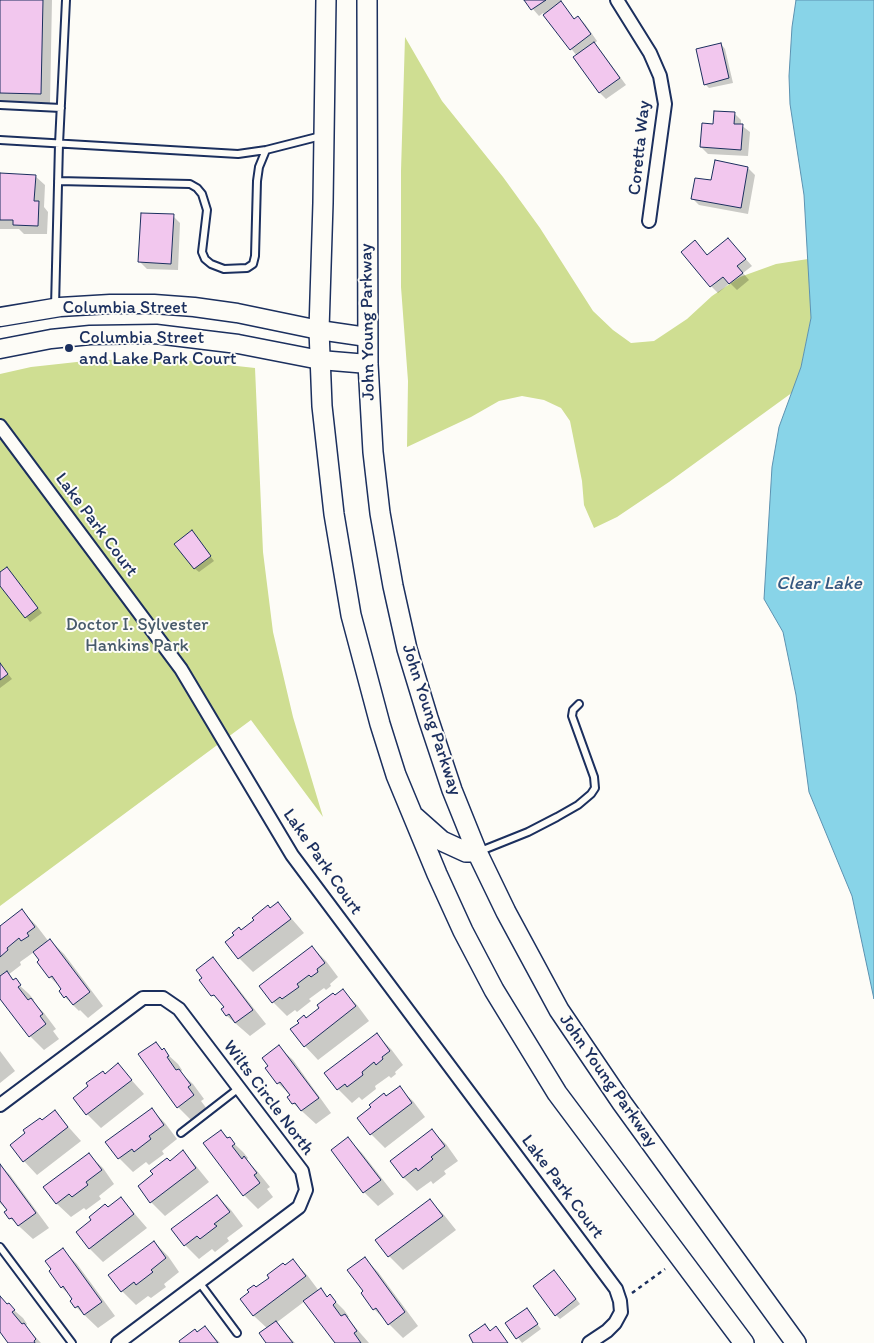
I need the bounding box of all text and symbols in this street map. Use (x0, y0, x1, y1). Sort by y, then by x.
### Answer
street label: Coretta Way (624, 100, 656, 196)
street label: John Young Parkway (356, 243, 380, 401)
street label: Columbia Street (62, 297, 188, 319)
place label: Columbia Street and Lake Park Court (79, 327, 237, 369)
marker: Columbia Street and Lake Park Court (63, 342, 75, 354)
street label: Lake Park Court (50, 469, 142, 581)
water label: Clear Lake (776, 573, 862, 595)
park label: Doctor I. Sylvester Hankins Park (66, 614, 208, 656)
street label: John Young Parkway (396, 642, 466, 798)
street label: Lake Park Court (277, 805, 367, 919)
street label: John Young Parkway (554, 1010, 662, 1152)
street label: Wilts Circle North (218, 1036, 318, 1160)
street label: Lake Park Court (516, 1131, 608, 1243)

